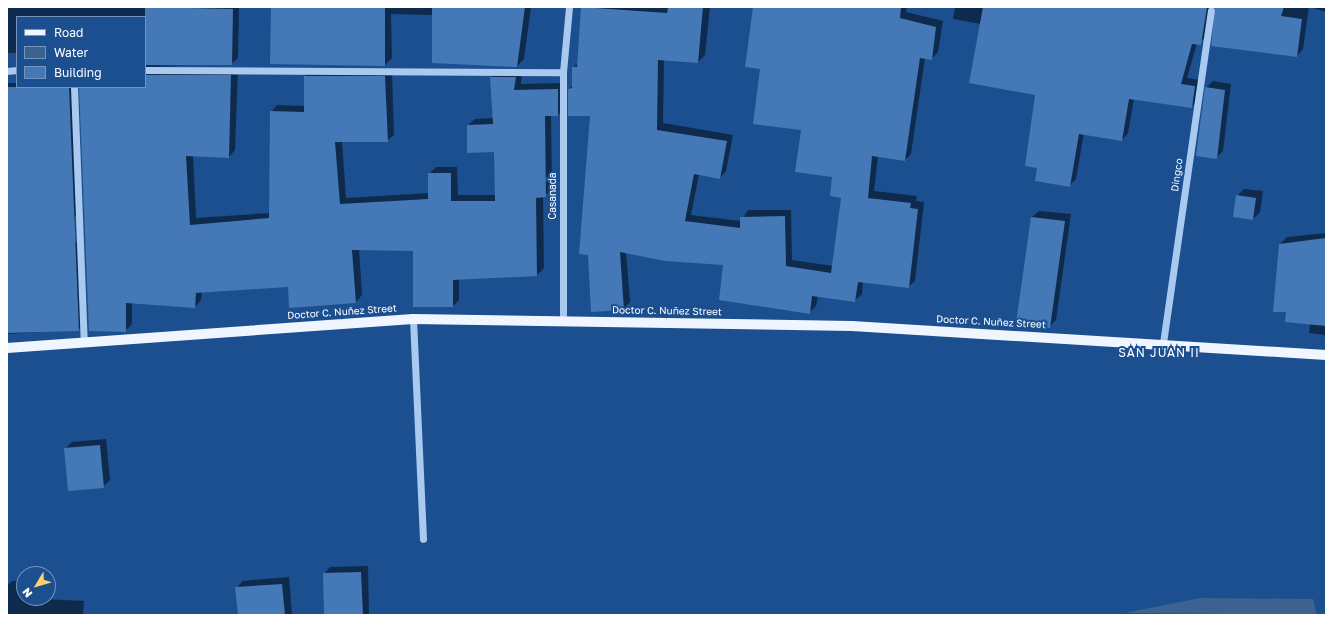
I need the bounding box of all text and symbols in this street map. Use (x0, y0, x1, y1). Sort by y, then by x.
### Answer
legend (16, 16, 146, 88)
text: Road (54, 25, 83, 40)
text: Water (54, 45, 88, 60)
text: Building (54, 65, 102, 80)
street label: Dingco (1169, 158, 1185, 192)
street label: Casanada (547, 173, 559, 219)
street label: Doctor C. Nuñez Street (287, 302, 397, 322)
street label: Doctor C. Nuñez Street (612, 304, 722, 318)
street label: Doctor C. Nuñez Street (936, 313, 1046, 331)
district label: SAN JUAN II (1118, 346, 1200, 360)
north arrow (16, 566, 56, 606)
text: N (19, 586, 35, 600)

